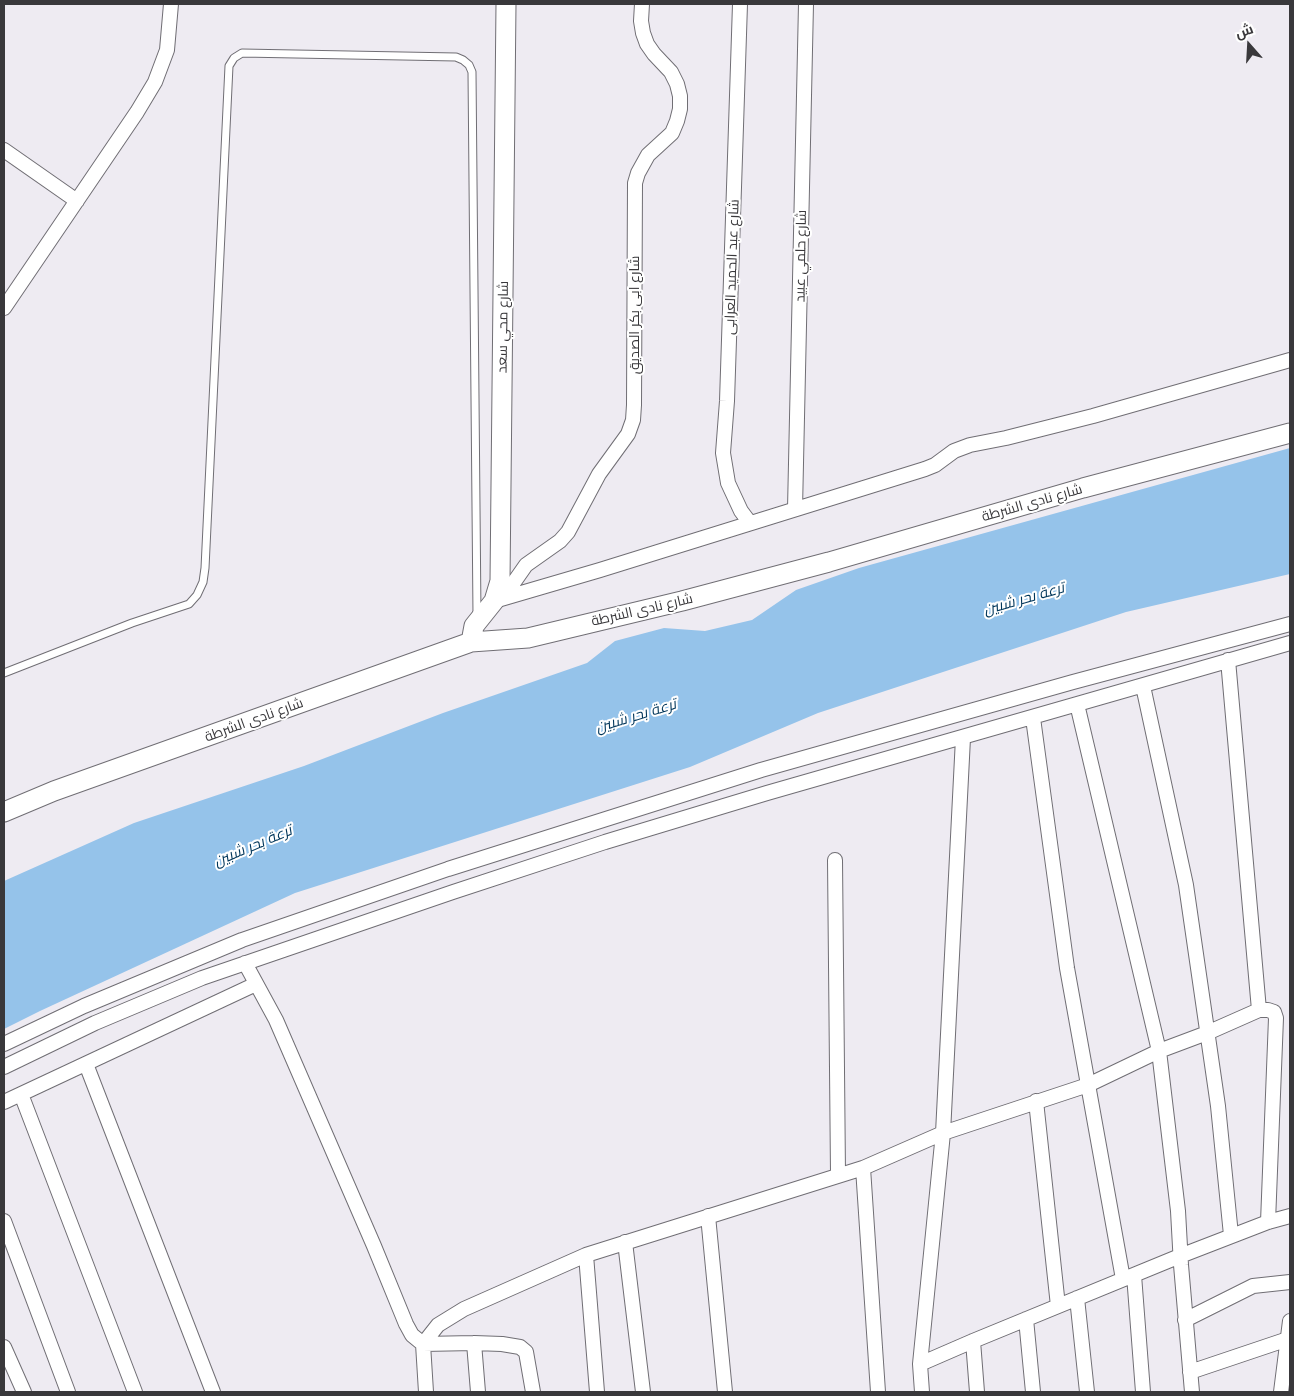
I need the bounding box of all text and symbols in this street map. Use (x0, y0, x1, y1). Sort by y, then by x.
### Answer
text: ش (1233, 19, 1256, 42)
north arrow (1224, 20, 1274, 70)
street label: شارع عبد الحميد العرابى (721, 199, 743, 335)
street label: شارع حلمي عبيد (792, 210, 810, 302)
street label: شارع ابى بكر الصديق (627, 256, 643, 374)
street label: شارع محي سعد (494, 281, 512, 373)
street label: شارع نادى الشرطة (980, 481, 1084, 525)
water label: ترعة بحر شبين (982, 579, 1066, 619)
street label: شارع نادى الشرطة (590, 590, 694, 630)
street label: شارع نادى الشرطة (202, 694, 306, 746)
water label: ترعة بحر شبين (594, 695, 678, 737)
water label: ترعة بحر شبين (211, 821, 295, 871)

